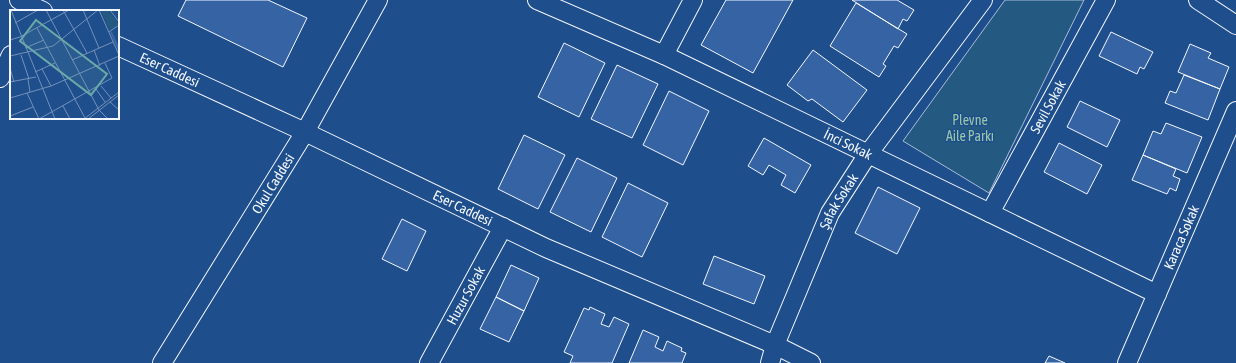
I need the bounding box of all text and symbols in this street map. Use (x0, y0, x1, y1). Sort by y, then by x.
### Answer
inset map (10, 10, 119, 119)
street label: Eser Caddesi (137, 49, 202, 90)
street label: Sevil Sokak (1027, 77, 1069, 136)
park label: Plevne Aile Parkı (946, 112, 994, 144)
street label: İnci Sokak (821, 126, 875, 163)
street label: Okul Caddesi (249, 151, 298, 216)
street label: Şafak Sokak (816, 170, 861, 232)
street label: Eser Caddesi (431, 187, 495, 229)
street label: Karaca Sokak (1160, 203, 1202, 272)
street label: Huzur Sokak (443, 263, 488, 327)

